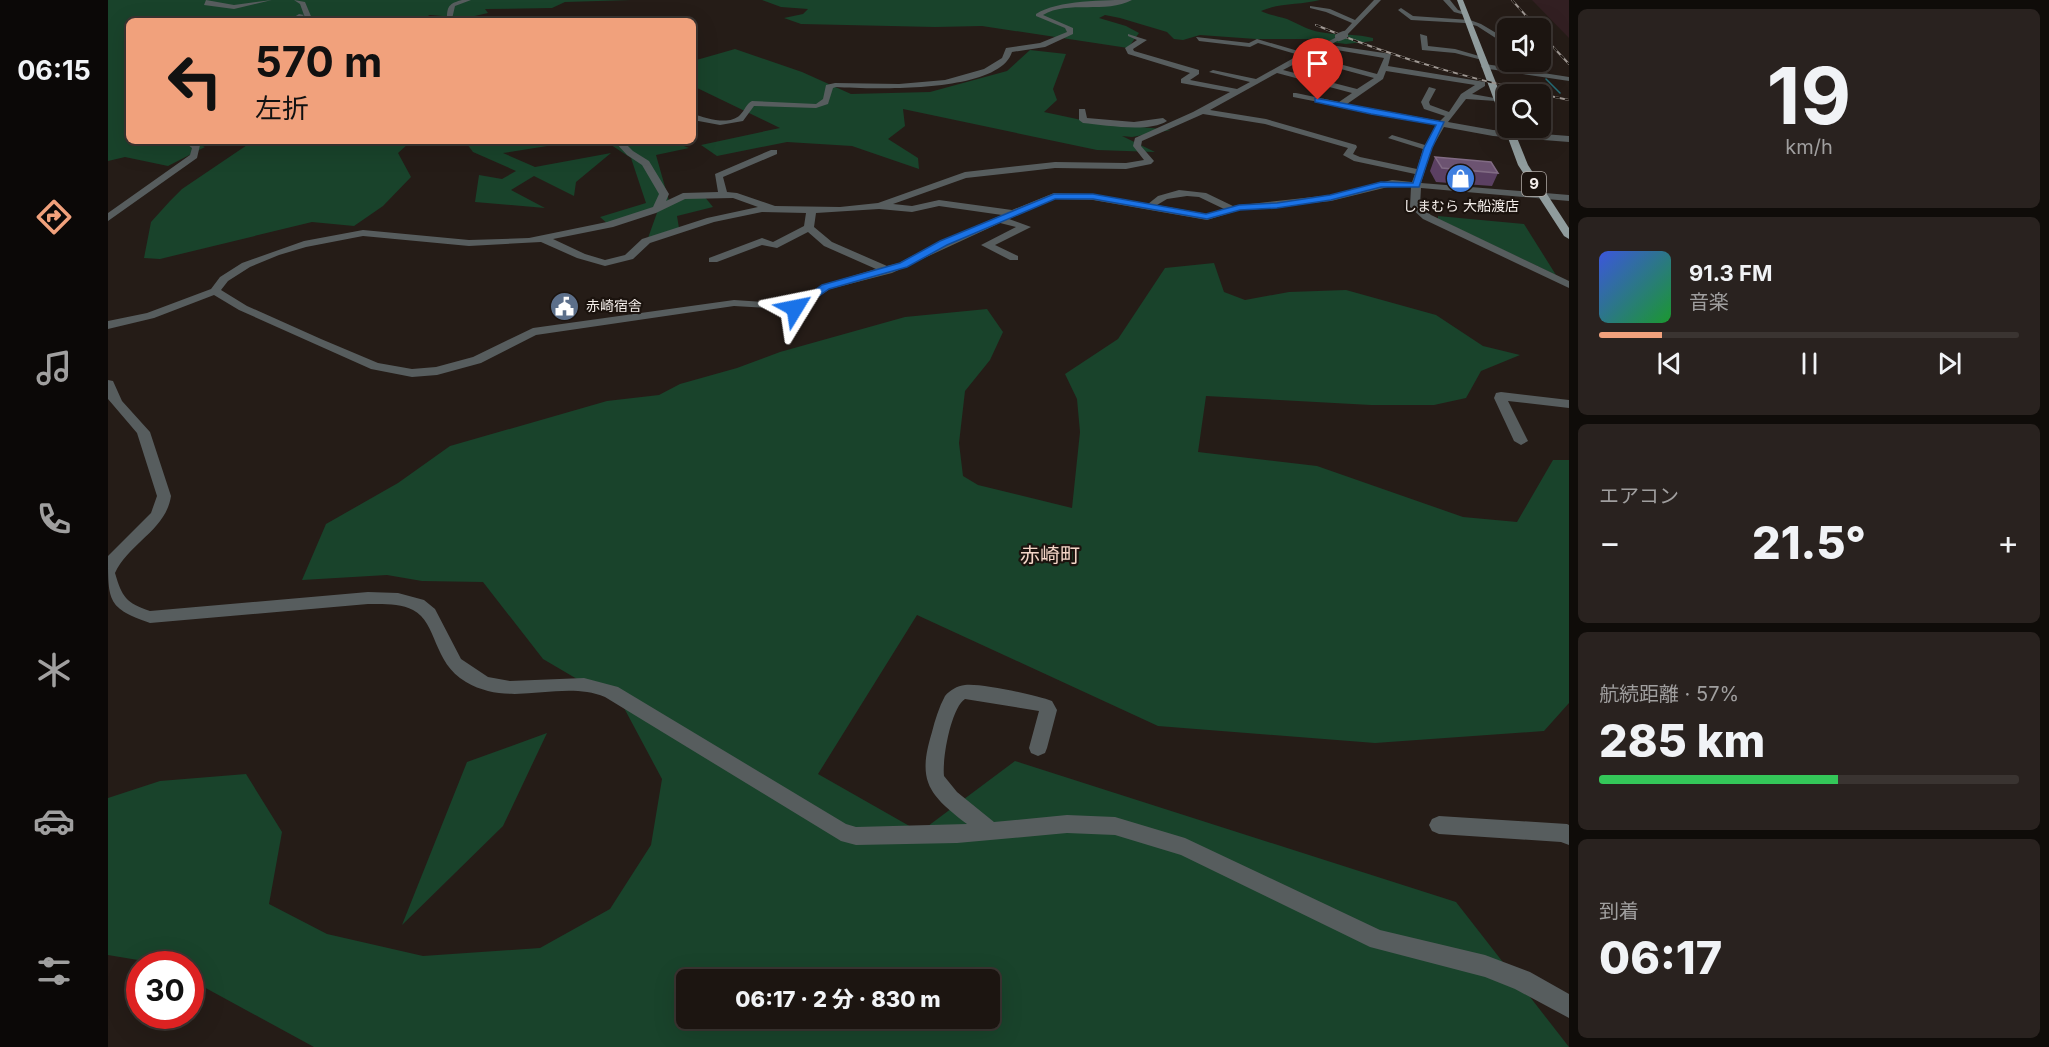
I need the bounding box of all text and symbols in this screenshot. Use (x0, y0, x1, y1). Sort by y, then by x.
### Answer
map controls (1497, 18, 1551, 138)
button: sound (1497, 18, 1551, 72)
text: 570 m (255, 36, 382, 87)
pin (1292, 38, 1343, 100)
icon: left (156, 42, 234, 120)
icon: arrive (1301, 47, 1334, 80)
text: 19 (1767, 48, 1851, 143)
text: 06:15 (17, 54, 91, 87)
button: search (1497, 84, 1551, 138)
text: 左折 (255, 92, 309, 125)
text: km/h (1785, 135, 1833, 159)
shop icon: しまむら 大船渡店 (1445, 163, 1477, 195)
road number: 9 (1522, 172, 1546, 196)
icon: directions (33, 196, 75, 238)
place label: しまむら 大船渡店 (1403, 197, 1519, 214)
text: 91.3 FM (1689, 260, 1772, 286)
position arrow (763, 276, 827, 340)
public building icon: 赤崎宿舎 (549, 290, 581, 322)
text: 音楽 (1689, 290, 1729, 314)
place label: 赤崎宿舎 (586, 297, 642, 314)
icon: music (33, 347, 75, 389)
icon: previous (1653, 347, 1686, 380)
icon: pause (1793, 347, 1826, 380)
icon: next (1933, 347, 1966, 380)
text: エアコン (1599, 484, 1679, 508)
icon: phone (33, 498, 75, 540)
text: 21.5° (1752, 515, 1866, 570)
text: − (1599, 522, 1621, 562)
text: + (1997, 522, 2019, 562)
district label: 赤崎町 (1020, 543, 1080, 567)
icon: climate (33, 649, 75, 691)
text: 航続距離 · 57% (1599, 682, 1739, 706)
text: 285 km (1599, 713, 1765, 768)
icon: car (33, 800, 75, 842)
text: 到着 (1599, 899, 1639, 923)
text: 06:17 (1599, 930, 1722, 985)
icon: filters (33, 950, 75, 992)
speed limit sign: 30 (126, 951, 204, 1029)
text: 06:17 · 2 分 · 830 m (735, 986, 941, 1012)

